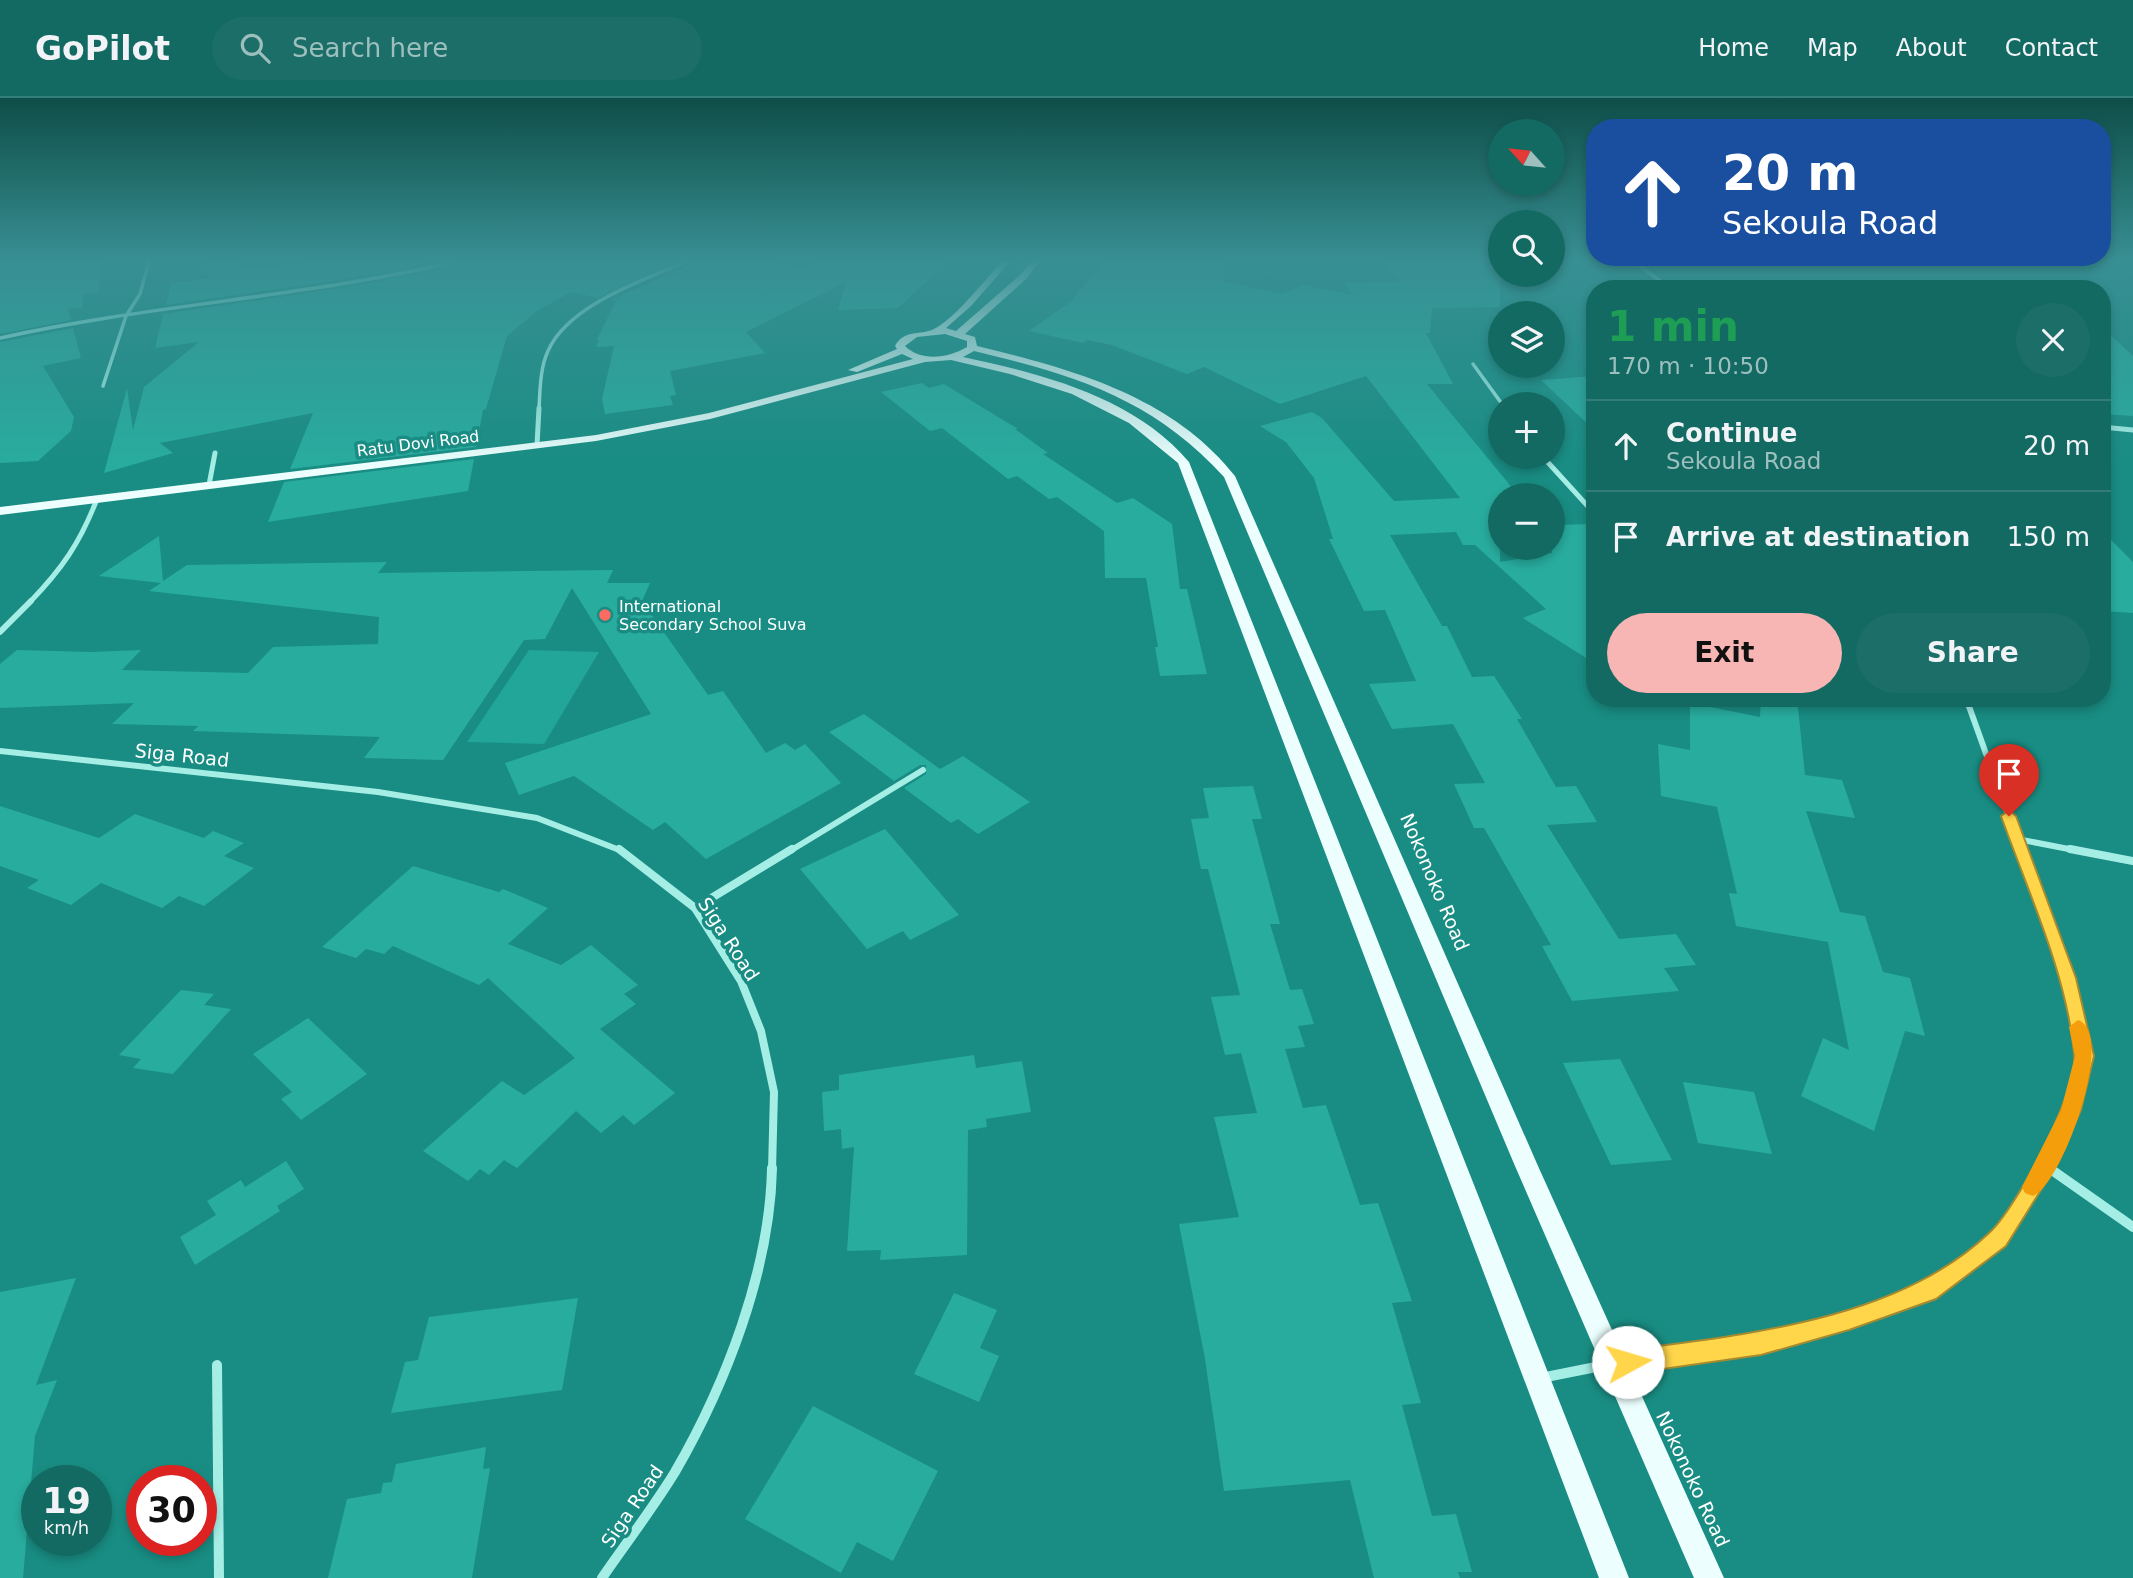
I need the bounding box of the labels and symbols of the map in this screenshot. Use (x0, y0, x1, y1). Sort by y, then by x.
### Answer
north arrow (1488, 119, 1564, 196)
street label: Ratu Dovi Road (356, 427, 480, 460)
place label: International Secondary School Suva (619, 597, 807, 634)
marker: International Secondary School Suva (597, 607, 613, 623)
street label: Siga Road (134, 739, 230, 771)
pin (1979, 744, 2039, 816)
street label: Nokonoko Road (1396, 810, 1474, 954)
street label: Siga Road (694, 893, 764, 985)
position arrow (1591, 1325, 1665, 1399)
street label: Nokonoko Road (1652, 1408, 1734, 1550)
street label: Siga Road (596, 1461, 668, 1551)
speed limit sign: 30 (126, 1465, 217, 1556)

